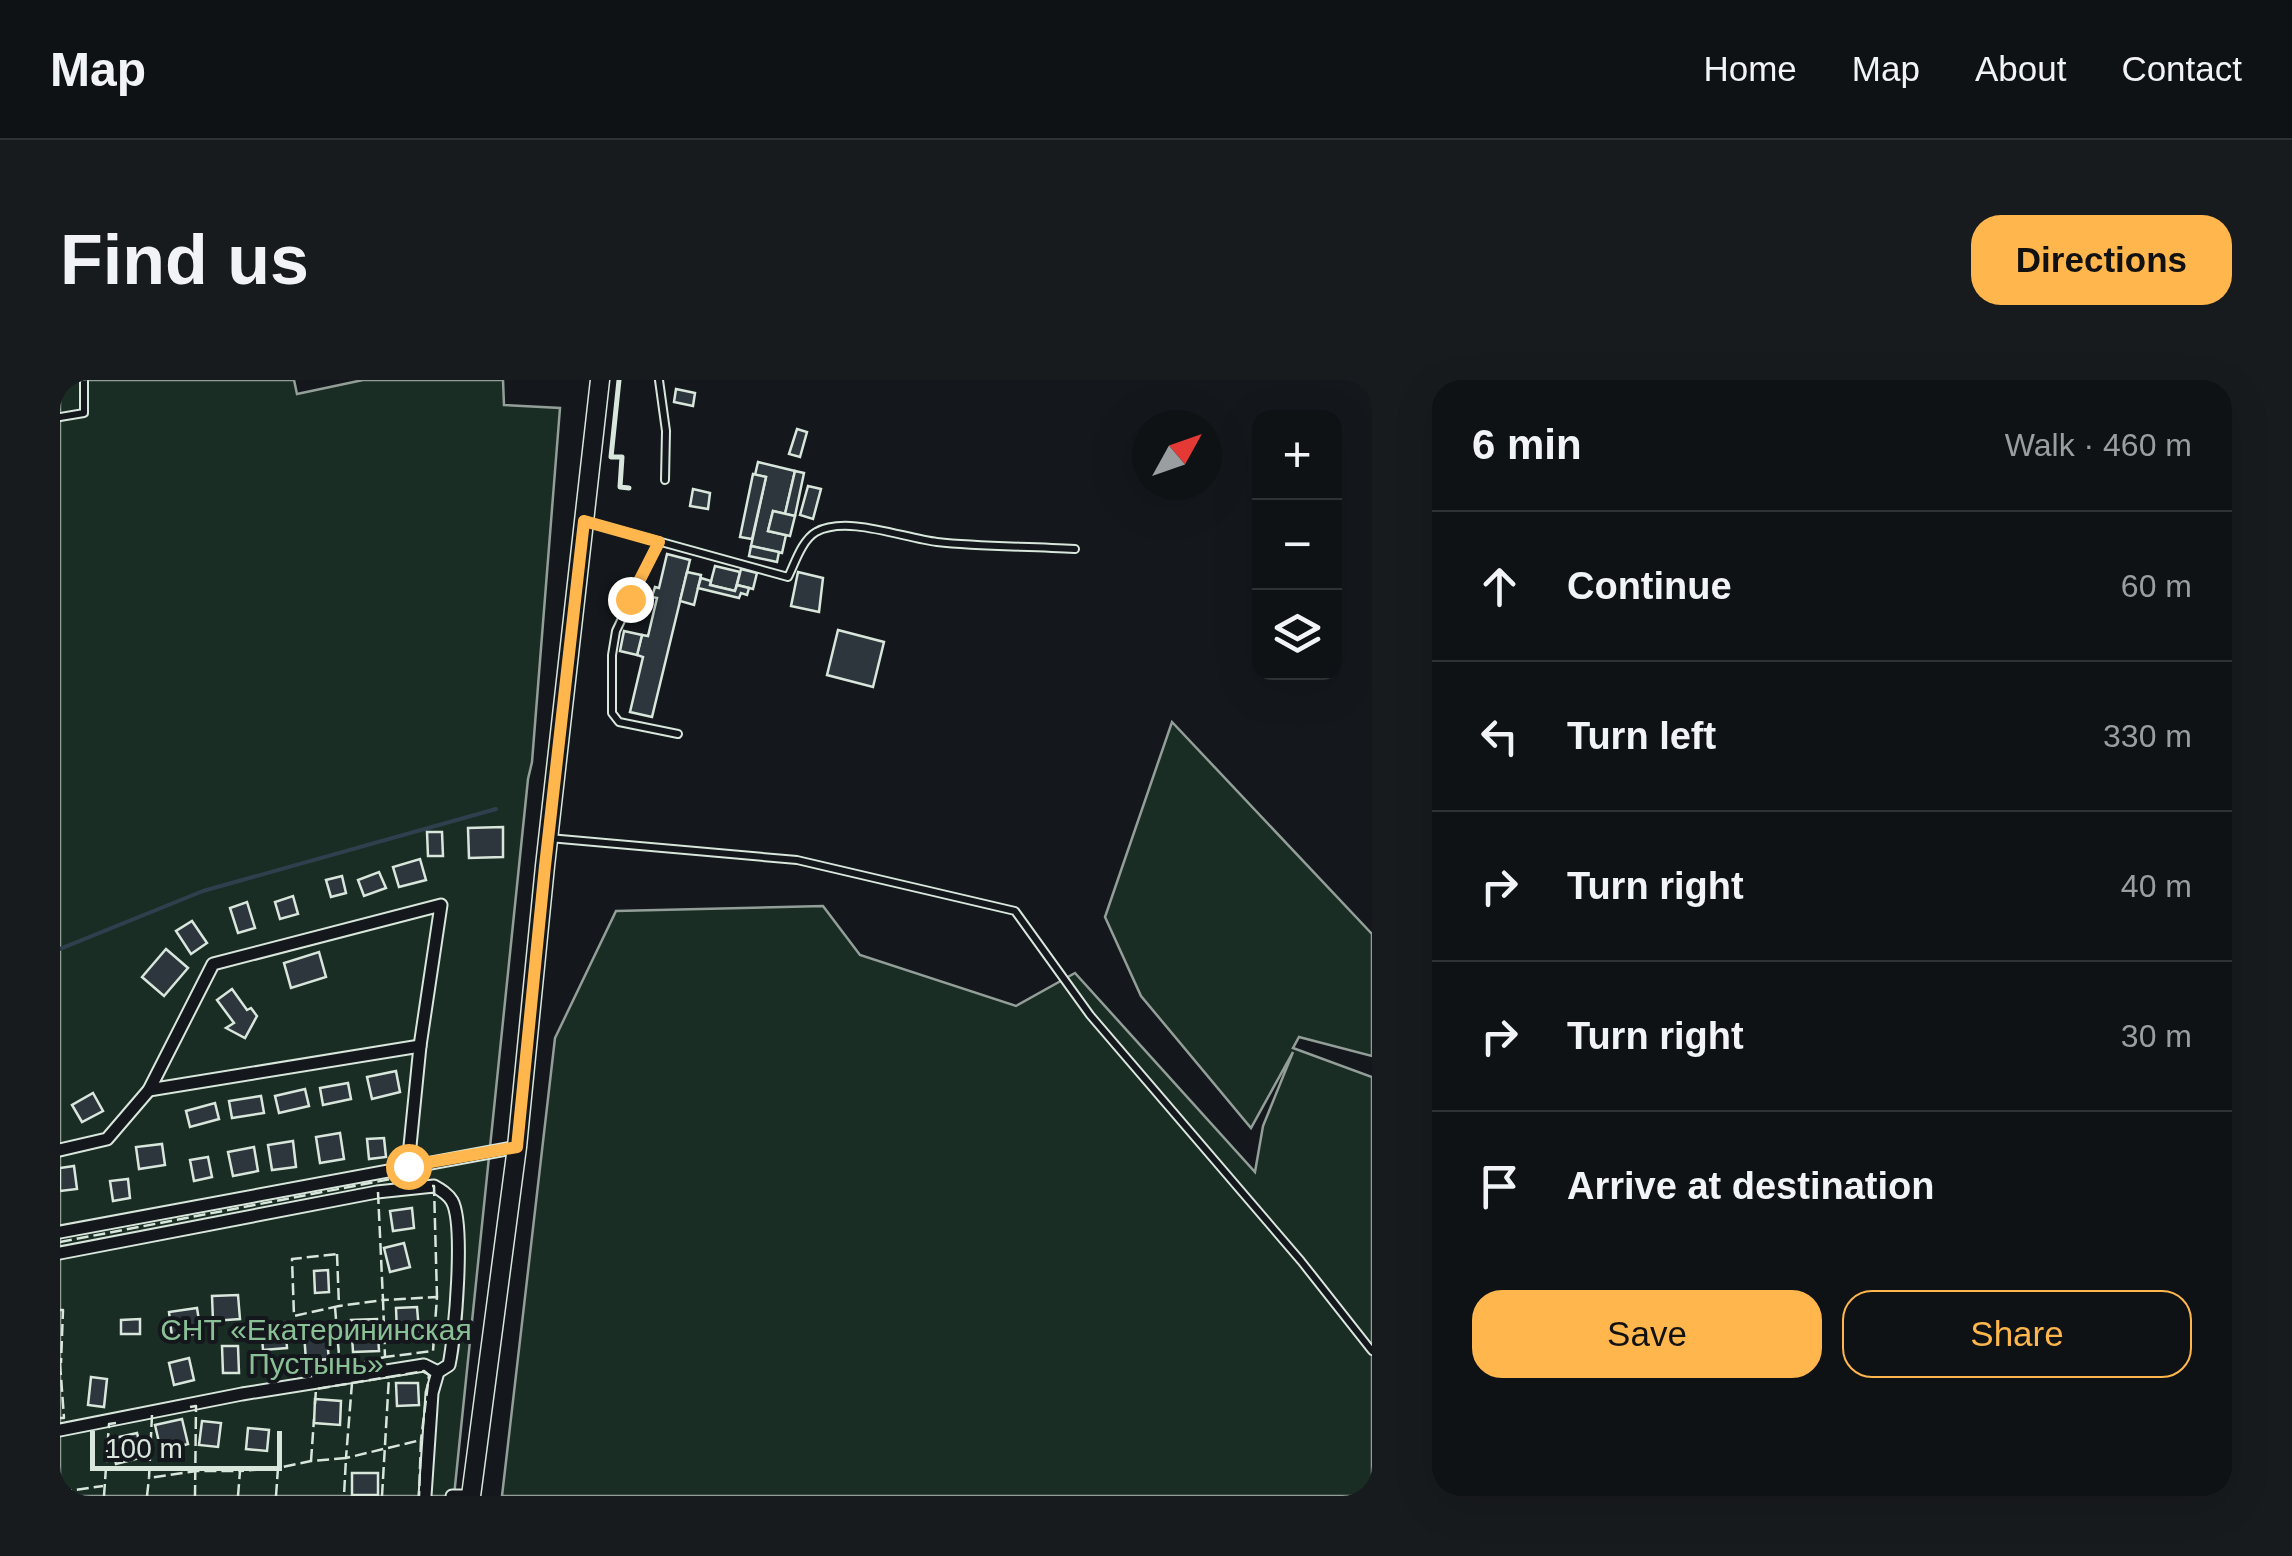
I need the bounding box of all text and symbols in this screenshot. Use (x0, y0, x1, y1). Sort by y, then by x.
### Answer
text: Map (50, 43, 146, 96)
text: Home (1703, 49, 1797, 88)
text: Map (1852, 49, 1920, 88)
text: About (1975, 49, 2066, 88)
text: Contact (2121, 49, 2242, 88)
button: Directions (1971, 215, 2232, 305)
text: Find us (60, 221, 309, 299)
north arrow (1132, 410, 1222, 500)
map controls (1252, 410, 1342, 680)
button: + (1252, 410, 1342, 500)
text: 6 min (1472, 421, 1582, 468)
text: Walk · 460 m (2005, 427, 2192, 463)
button: − (1252, 500, 1342, 590)
icon: ahead (1472, 559, 1527, 614)
text: Continue (1567, 565, 1732, 607)
text: 60 m (2121, 568, 2192, 604)
route end (608, 577, 654, 623)
button: layers (1252, 590, 1342, 680)
icon: left (1472, 709, 1527, 764)
text: Turn left (1567, 715, 1716, 757)
text: 330 m (2103, 718, 2192, 754)
icon: right (1472, 859, 1527, 914)
text: Turn right (1567, 865, 1744, 907)
text: 40 m (2121, 868, 2192, 904)
icon: right (1472, 1009, 1527, 1064)
text: Turn right (1567, 1015, 1744, 1057)
text: 30 m (2121, 1018, 2192, 1054)
route start (386, 1144, 432, 1190)
icon: arrive (1472, 1159, 1527, 1214)
text: Arrive at destination (1567, 1165, 1934, 1207)
button: Save (1472, 1290, 1822, 1378)
button: Share (1842, 1290, 2192, 1378)
park label: СНТ «Екатерининская Пустынь» (160, 1313, 472, 1380)
scale bar (90, 1426, 282, 1470)
text: 100 m (105, 1433, 183, 1464)

